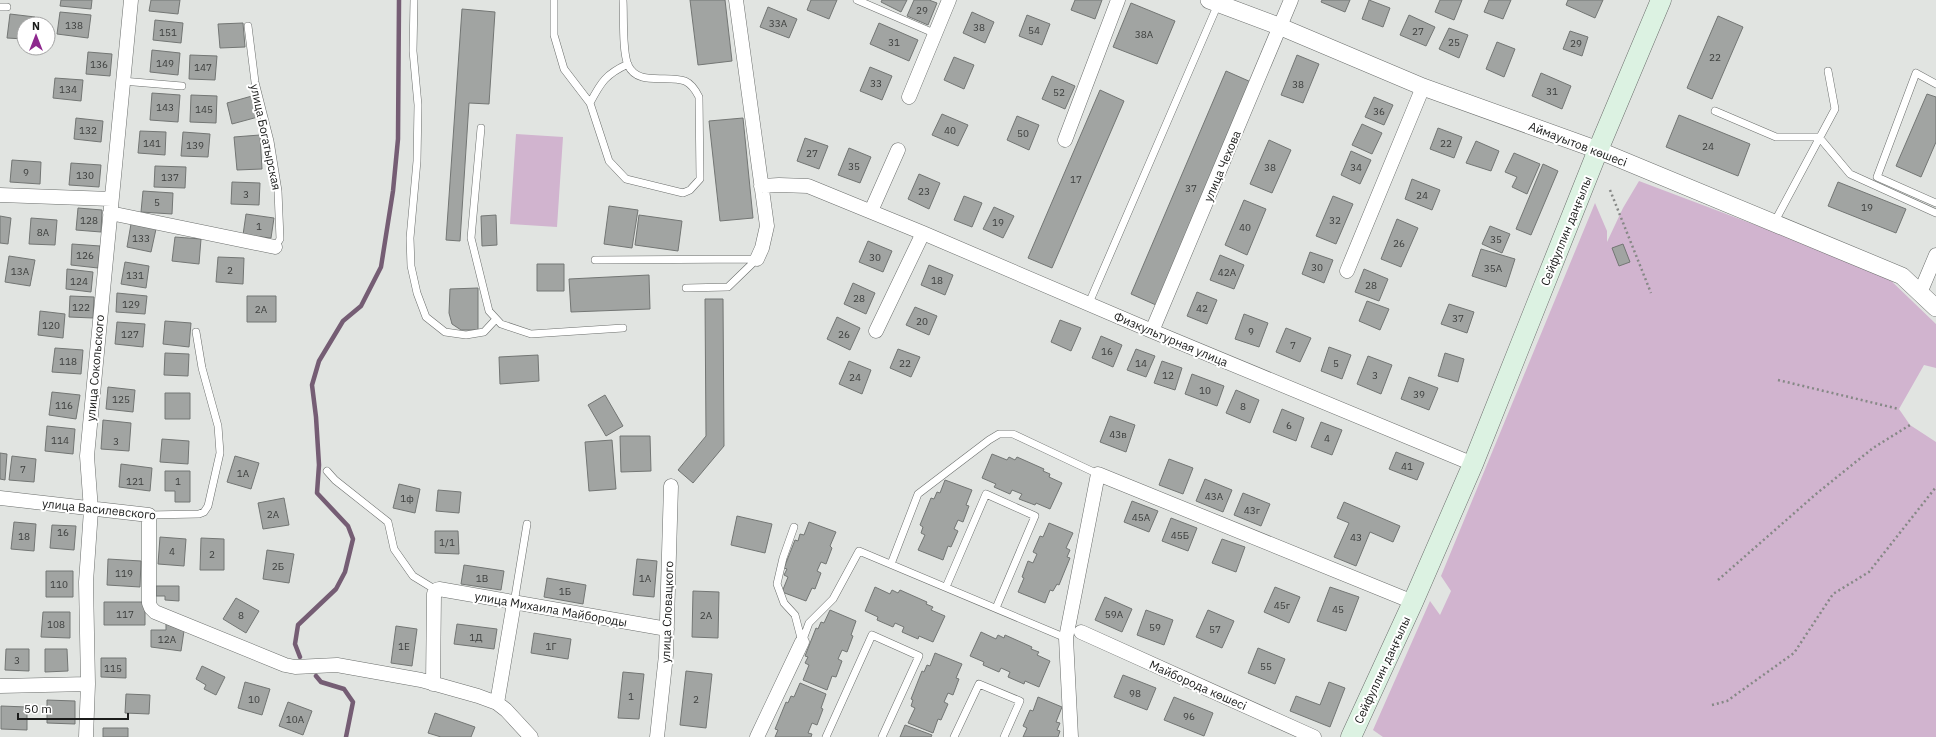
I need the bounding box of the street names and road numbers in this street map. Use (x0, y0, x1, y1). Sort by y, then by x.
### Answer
street label: улица Богатырская (247, 82, 285, 192)
street label: Аймауытов көшесі (1527, 118, 1629, 170)
street label: улица Чехова (1200, 128, 1244, 204)
street label: Сейфуллин даңғылы (1537, 174, 1595, 288)
street label: Физкультурная улица (1112, 308, 1231, 370)
street label: улица Сокольского (83, 314, 107, 422)
street label: улица Василевского (41, 496, 157, 522)
street label: улица Словацкого (658, 560, 676, 663)
street label: улица Михаила Майбороды (474, 588, 628, 630)
street label: Сейфуллин даңғылы (1351, 614, 1413, 726)
street label: Майборода көшесі (1147, 657, 1249, 713)

